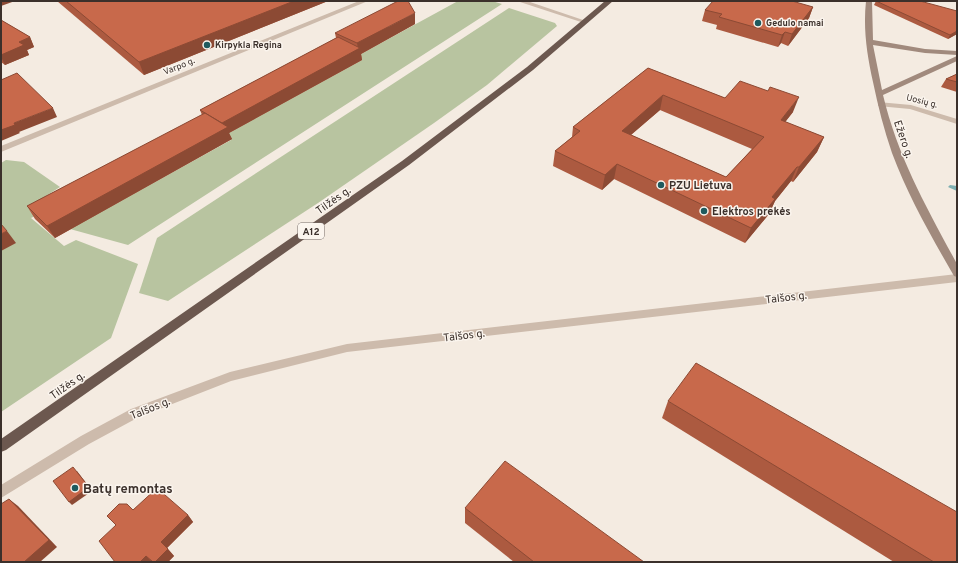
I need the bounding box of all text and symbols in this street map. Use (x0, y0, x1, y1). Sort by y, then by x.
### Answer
marker: Gedulo namai (753, 18, 763, 28)
place label: Gedulo namai (766, 18, 824, 29)
marker: Kirpykla Regina (202, 40, 212, 50)
place label: Kirpykla Regina (215, 40, 282, 51)
street label: Varpo g. (162, 55, 197, 78)
street label: Uosių g. (905, 92, 939, 111)
street label: Ežero g. (890, 118, 916, 160)
place label: PZU Lietuva (669, 179, 732, 193)
marker: PZU Lietuva (656, 180, 666, 190)
street label: Tilžės g. (313, 184, 354, 218)
place label: Elektros prekės (712, 205, 791, 219)
marker: Elektros prekės (699, 206, 709, 216)
road number: A12 (298, 223, 324, 239)
street label: Talšos g. (765, 288, 808, 307)
street label: Talšos g. (443, 326, 486, 345)
street label: Tilžės g. (47, 369, 88, 403)
street label: Talšos g. (128, 395, 172, 423)
place label: Batų remontas (83, 482, 173, 498)
marker: Batų remontas (70, 483, 80, 493)

